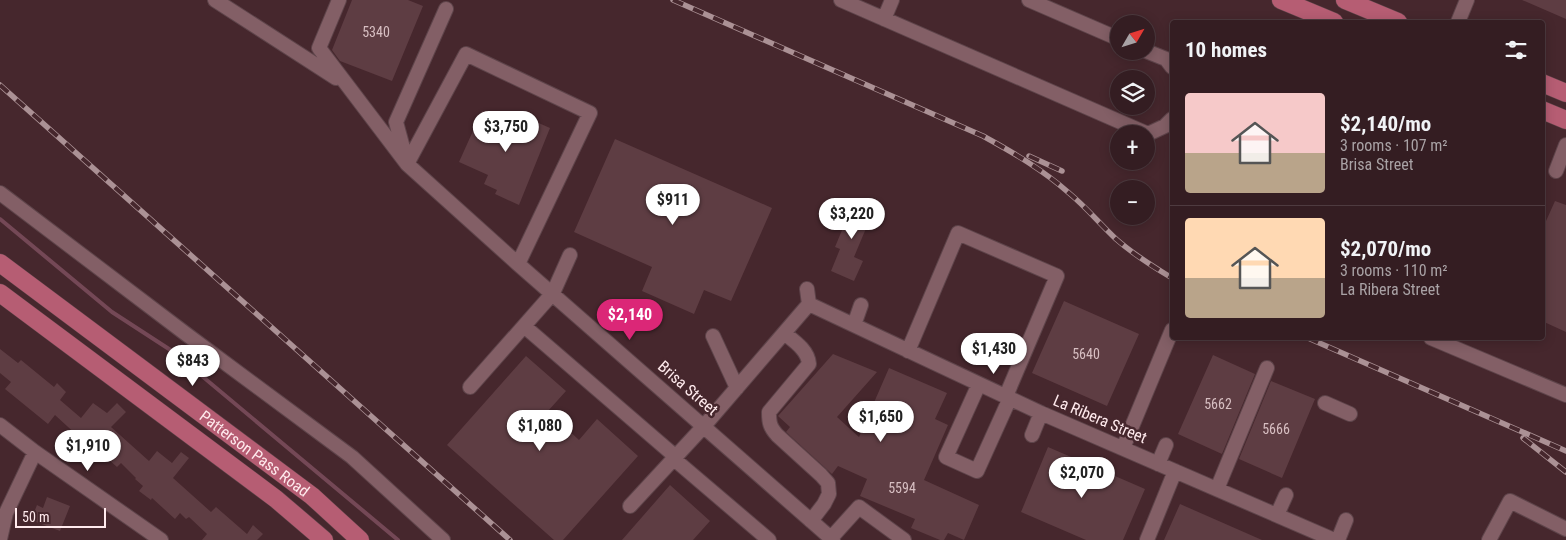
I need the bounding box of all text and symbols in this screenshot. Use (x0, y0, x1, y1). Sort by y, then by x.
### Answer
north arrow (1110, 15, 1155, 60)
map controls (1110, 15, 1155, 225)
house number: 5340 (362, 24, 390, 40)
icon: filters (1502, 36, 1530, 64)
text: 10 homes (1185, 38, 1267, 62)
button: layers (1110, 70, 1155, 115)
pin: $3,750 (465, 110, 547, 153)
text: $2,140/mo (1340, 112, 1431, 136)
icon: home (1225, 113, 1285, 173)
text: $3,750 (484, 117, 528, 136)
button: + (1110, 125, 1155, 170)
text: 3 rooms · 107 m² (1340, 136, 1448, 155)
text: Brisa Street (1340, 155, 1413, 174)
button: − (1110, 180, 1155, 225)
pin: $911 (643, 184, 703, 226)
text: $911 (657, 190, 689, 209)
pin: $3,220 (811, 198, 893, 240)
text: $3,220 (830, 204, 874, 223)
text: $2,070/mo (1340, 237, 1431, 261)
icon: home (1225, 238, 1285, 298)
text: 3 rooms · 110 m² (1340, 261, 1448, 280)
text: La Ribera Street (1340, 280, 1440, 299)
pin: $2,140 (589, 298, 671, 341)
text: $2,140 (608, 305, 652, 324)
pin: $1,430 (953, 332, 1035, 375)
text: $1,430 (972, 339, 1016, 358)
pin: $843 (163, 344, 223, 387)
house number: 5640 (1072, 346, 1100, 362)
text: $843 (177, 351, 209, 370)
street label: Brisa Street (654, 357, 722, 419)
street label: La Ribera Street (1050, 391, 1150, 447)
house number: 5662 (1204, 396, 1232, 412)
pin: $1,650 (840, 400, 922, 443)
street label: Patterson Pass Road (196, 406, 313, 500)
text: $1,650 (859, 407, 903, 426)
pin: $1,080 (499, 410, 581, 452)
text: $1,080 (518, 416, 562, 435)
house number: 5666 (1262, 421, 1290, 437)
pin: $1,910 (47, 430, 129, 472)
text: $1,910 (66, 436, 110, 455)
pin: $2,070 (1041, 456, 1123, 499)
text: $2,070 (1060, 463, 1104, 482)
house number: 5594 (888, 480, 916, 496)
scale bar (15, 505, 106, 528)
text: 50 m (22, 509, 50, 525)

